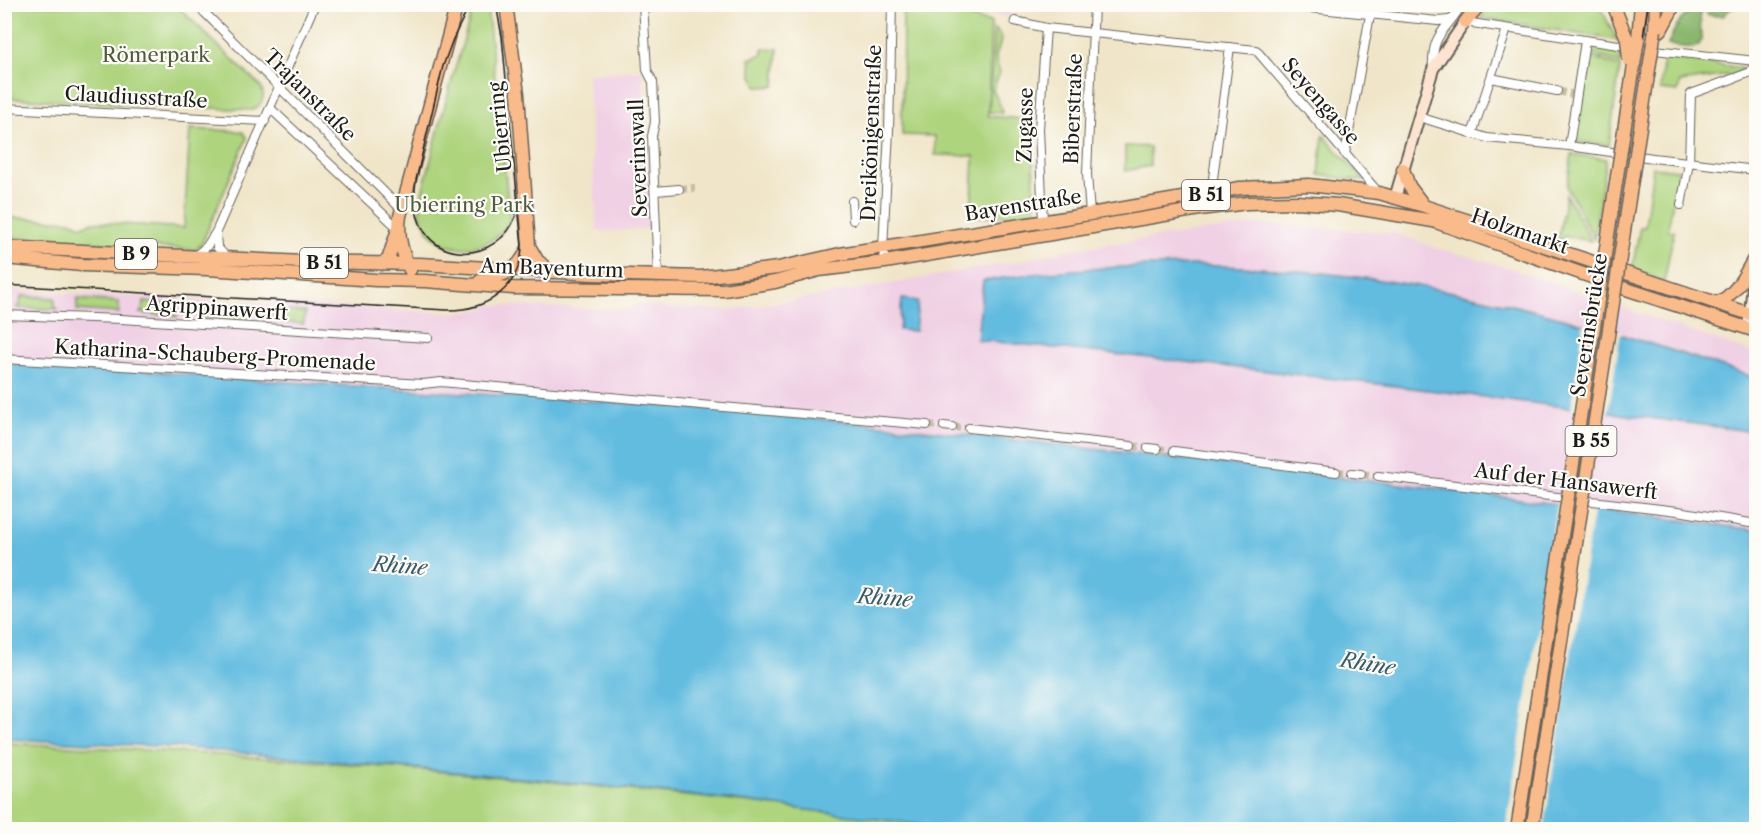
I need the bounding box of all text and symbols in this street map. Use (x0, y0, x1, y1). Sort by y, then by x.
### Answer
park label: Römerpark (102, 43, 211, 67)
street label: Trajanstraße (259, 44, 361, 146)
street label: Dreikönigenstraße (856, 44, 886, 222)
street label: Biberstraße (1059, 53, 1087, 165)
street label: Seyengasse (1277, 53, 1365, 149)
street label: Ubierring (483, 80, 517, 173)
street label: Claudiusstraße (64, 81, 208, 113)
street label: Zugasse (1012, 87, 1038, 163)
street label: Severinswall (624, 98, 652, 218)
road number: B 51 (1182, 180, 1230, 210)
street label: Bayenstraße (963, 184, 1083, 226)
park label: Ubierring Park (394, 193, 535, 217)
street label: Holzmarkt (1468, 203, 1572, 259)
road number: B 9 (115, 239, 157, 269)
road number: B 51 (300, 248, 348, 278)
street label: Severinsbrücke (1566, 252, 1612, 398)
street label: Am Bayenturm (479, 253, 625, 283)
street label: Agrippinawerft (144, 291, 289, 325)
street label: Katharina-Schauberg-Promenade (54, 335, 376, 375)
road number: B 55 (1566, 426, 1616, 456)
street label: Auf der Hansawerft (1472, 458, 1659, 504)
water label: Rhine (370, 551, 429, 580)
water label: Rhine (855, 583, 914, 612)
water label: Rhine (1337, 647, 1398, 680)

